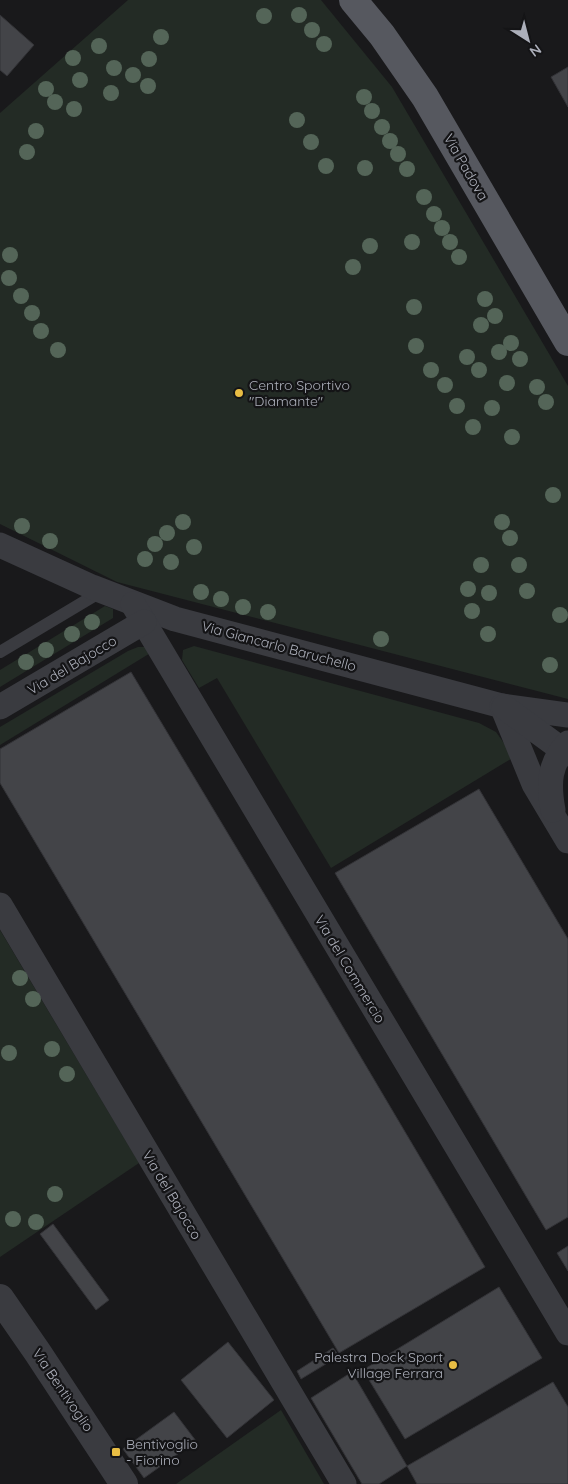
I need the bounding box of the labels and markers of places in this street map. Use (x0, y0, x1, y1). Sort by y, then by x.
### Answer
place label: Centro Sportivo "Diamante" (249, 376, 350, 410)
marker: Centro Sportivo "Diamante" (233, 387, 245, 399)
place label: Palestra Dock Sport Village Ferrara (314, 1348, 443, 1382)
marker: Palestra Dock Sport Village Ferrara (447, 1359, 459, 1371)
place label: Bentivoglio - Fiorino (126, 1435, 198, 1469)
marker: Bentivoglio - Fiorino (110, 1446, 122, 1458)

